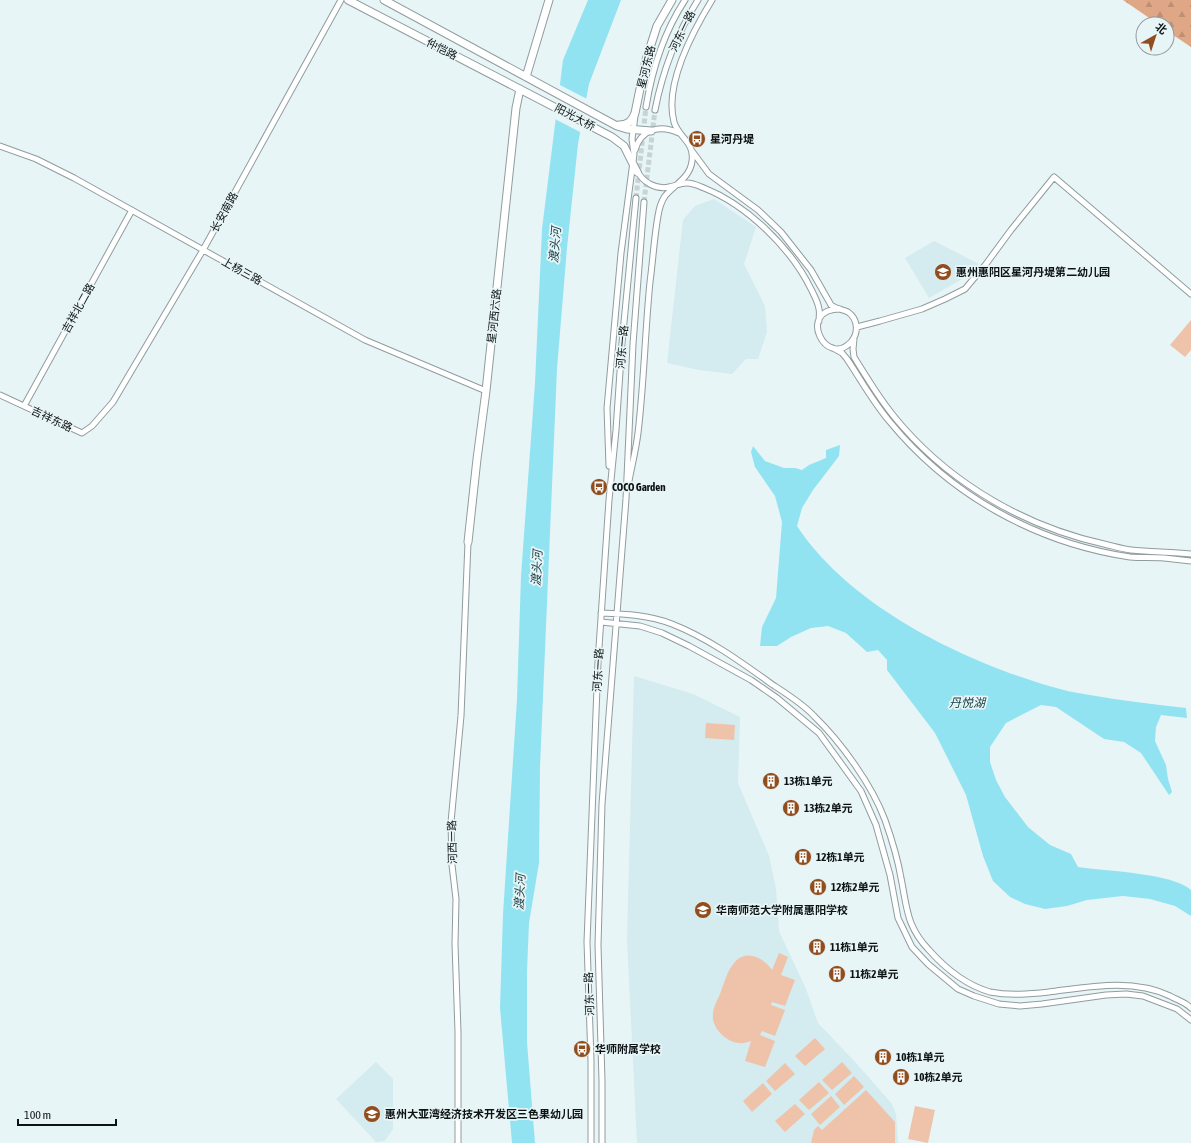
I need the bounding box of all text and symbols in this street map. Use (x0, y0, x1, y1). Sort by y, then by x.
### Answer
street label: 河东一路 (667, 9, 697, 53)
north arrow (1135, 16, 1175, 56)
text: 北 (1153, 20, 1169, 36)
street label: 仲恺路 (425, 36, 459, 62)
street label: 星河东路 (635, 44, 657, 90)
street label: 阳光大桥 (553, 101, 597, 133)
bus stop icon: 星河丹堤 (687, 129, 707, 149)
place label: 星河丹堤 (710, 133, 754, 145)
street label: 长安南路 (208, 190, 240, 234)
water label: 渡头河 (546, 224, 564, 264)
street label: 上杨三路 (220, 255, 264, 287)
school or university icon: 惠州惠阳区星河丹堤第二幼儿园 (933, 262, 953, 282)
place label: 惠州惠阳区星河丹堤第二幼儿园 (956, 266, 1110, 278)
street label: 吉祥北二路 (59, 281, 97, 335)
street label: 星河西六路 (485, 288, 503, 344)
street label: 河东一路 (614, 325, 630, 369)
street label: 吉祥东路 (30, 404, 74, 434)
bus stop icon: COCO Garden (589, 477, 609, 497)
place label: COCO Garden (612, 481, 666, 493)
water label: 渡头河 (529, 548, 545, 586)
street label: 河东一路 (591, 648, 605, 692)
water label: 丹悦湖 (949, 696, 987, 710)
building icon: 13栋1单元 (761, 771, 781, 791)
place label: 13栋1单元 (784, 775, 833, 787)
building icon: 13栋2单元 (781, 798, 801, 818)
place label: 13栋2单元 (804, 802, 853, 814)
street label: 河西一路 (446, 820, 458, 864)
building icon: 12栋1单元 (793, 847, 813, 867)
place label: 12栋1单元 (816, 851, 865, 863)
water label: 渡头河 (512, 872, 528, 910)
building icon: 12栋2单元 (808, 877, 828, 897)
place label: 12栋2单元 (831, 881, 880, 893)
school or university icon: 华南师范大学附属惠阳学校 (693, 900, 713, 920)
place label: 华南师范大学附属惠阳学校 (716, 904, 848, 916)
building icon: 11栋1单元 (807, 937, 827, 957)
place label: 11栋1单元 (830, 941, 879, 953)
building icon: 11栋2单元 (827, 964, 847, 984)
place label: 11栋2单元 (850, 968, 899, 980)
street label: 河东一路 (582, 972, 596, 1016)
bus stop icon: 华师附属学校 (572, 1039, 592, 1059)
place label: 华师附属学校 (595, 1043, 661, 1055)
building icon: 10栋1单元 (873, 1047, 893, 1067)
place label: 10栋1单元 (896, 1051, 945, 1063)
building icon: 10栋2单元 (891, 1067, 911, 1087)
place label: 10栋2单元 (914, 1071, 963, 1083)
scale bar (18, 1101, 116, 1127)
school or university icon: 惠州大亚湾经济技术开发区三色果幼儿园 (362, 1104, 382, 1124)
text: 100 m (24, 1108, 51, 1122)
place label: 惠州大亚湾经济技术开发区三色果幼儿园 (385, 1108, 583, 1120)

